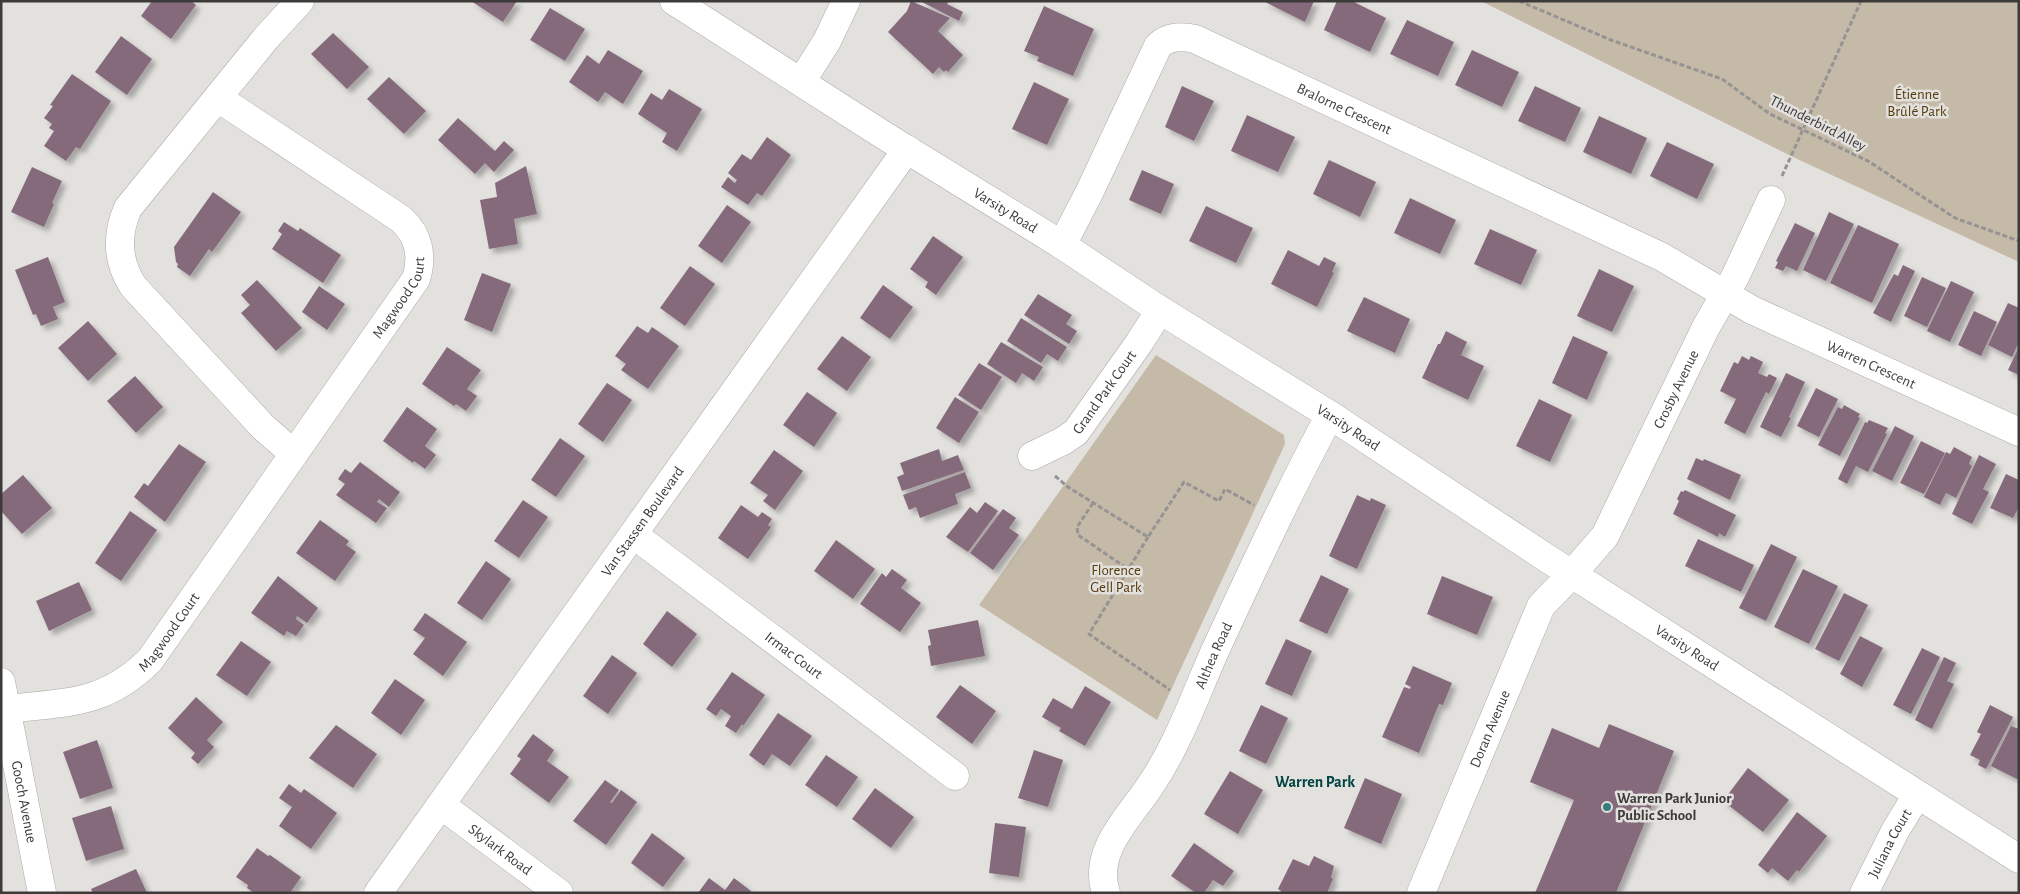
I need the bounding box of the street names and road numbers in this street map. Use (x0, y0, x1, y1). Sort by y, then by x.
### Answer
street label: Bralorne Crescent (1294, 81, 1394, 138)
street label: Thunderbird Alley (1767, 93, 1869, 154)
street label: Varsity Road (971, 185, 1040, 236)
street label: Magwood Court (370, 257, 427, 341)
street label: Warren Crescent (1824, 338, 1918, 392)
street label: Grand Park Court (1070, 348, 1139, 437)
street label: Crosby Avenue (1651, 348, 1702, 431)
street label: Varsity Road (1314, 402, 1383, 454)
street label: Van Stassen Boulevard (599, 464, 687, 579)
street label: Magwood Court (136, 590, 203, 675)
street label: Althea Road (1193, 620, 1235, 691)
street label: Varsity Road (1652, 622, 1721, 674)
street label: Irmac Court (762, 629, 825, 682)
street label: Doran Avenue (1467, 688, 1513, 770)
street label: Gooch Avenue (8, 760, 39, 844)
street label: Juliana Court (1866, 806, 1915, 880)
street label: Skylark Road (466, 821, 535, 878)

